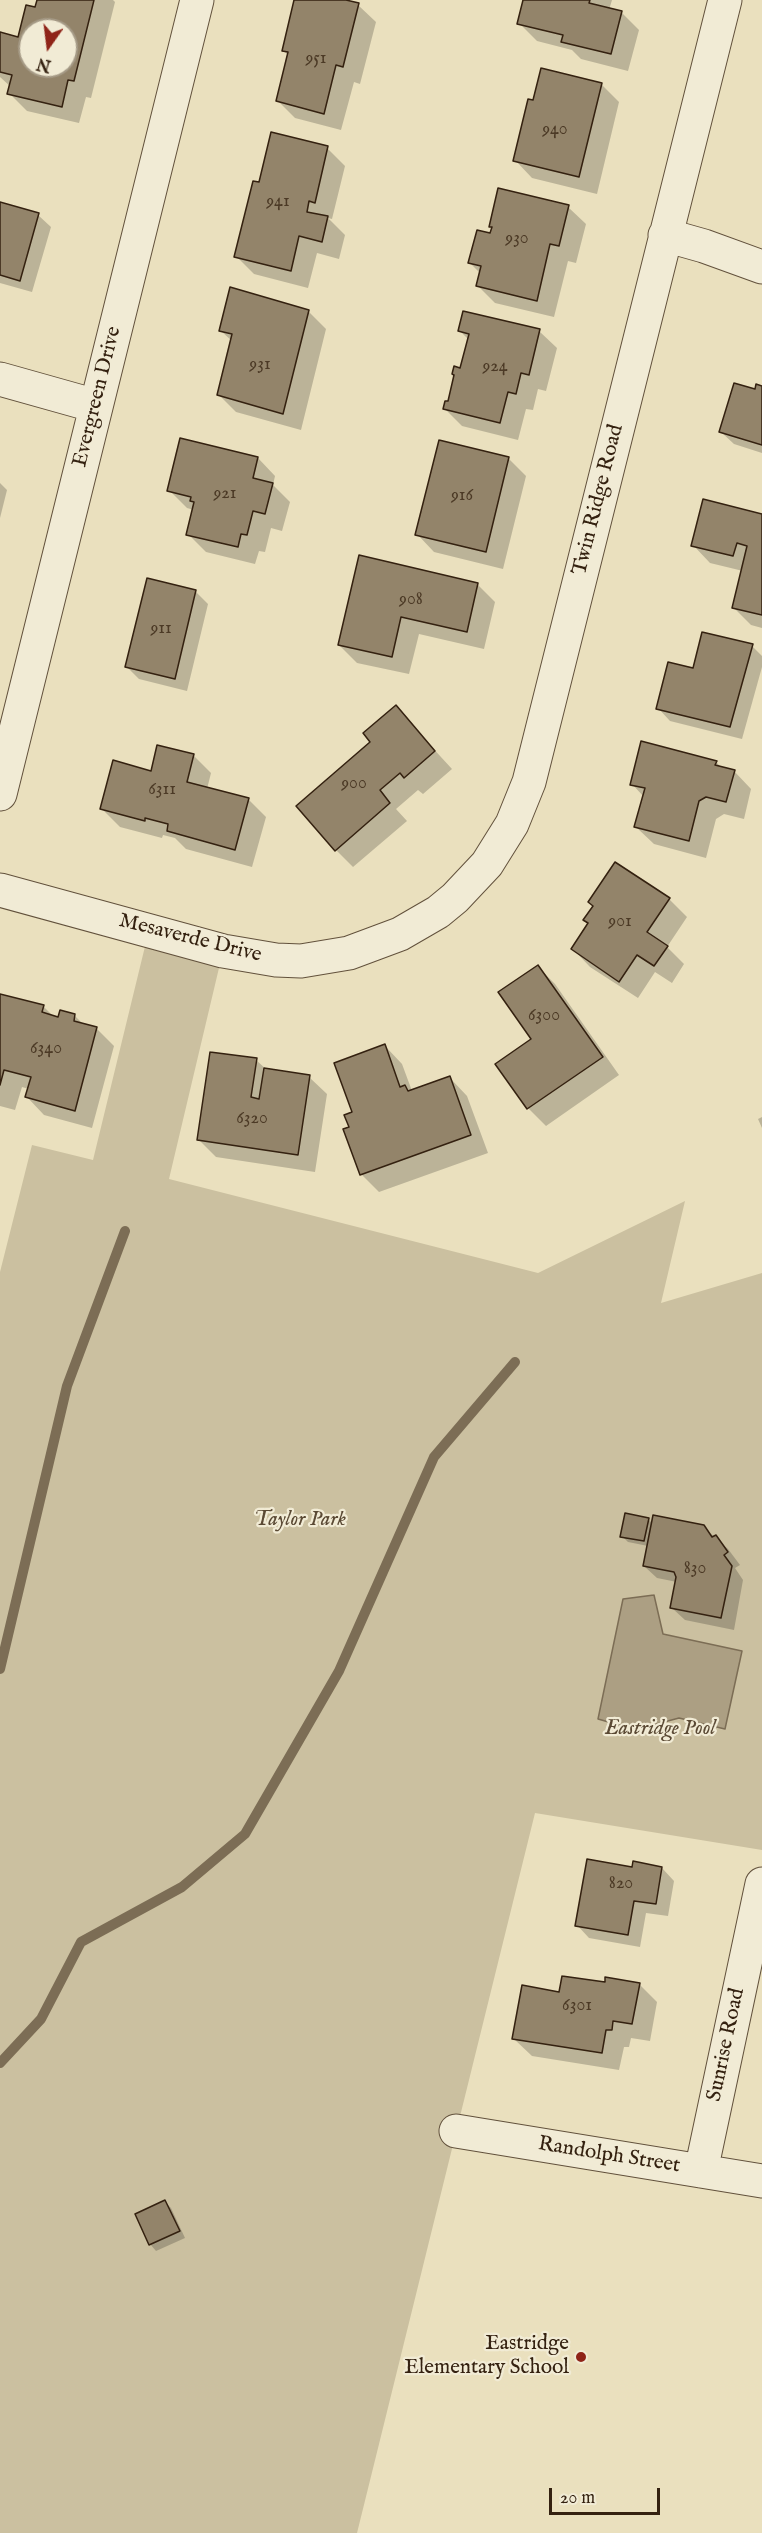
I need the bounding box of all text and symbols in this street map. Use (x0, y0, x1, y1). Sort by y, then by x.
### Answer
north arrow (18, 18, 78, 78)
house number: 951 (305, 48, 327, 70)
text: N (35, 52, 53, 75)
house number: 940 (542, 119, 568, 141)
house number: 941 (266, 191, 290, 213)
house number: 930 (505, 228, 529, 250)
street label: Evergreen Drive (68, 324, 128, 470)
house number: 931 (249, 354, 271, 376)
house number: 924 (482, 356, 508, 378)
street label: Twin Ridge Road (568, 422, 630, 578)
house number: 921 (213, 483, 237, 505)
house number: 916 (451, 485, 473, 507)
house number: 908 (399, 589, 423, 611)
house number: 911 (150, 618, 172, 640)
house number: 900 (341, 773, 367, 795)
house number: 6311 (148, 779, 176, 801)
street label: Mesaverde Drive (116, 909, 264, 969)
house number: 901 (608, 911, 632, 933)
house number: 6300 (528, 1005, 560, 1027)
house number: 6340 (30, 1038, 62, 1060)
house number: 6320 (236, 1108, 268, 1130)
park label: Taylor Park (254, 1508, 346, 1534)
house number: 830 (684, 1558, 706, 1580)
park label: Eastridge Pool (605, 1717, 715, 1743)
house number: 820 (609, 1873, 633, 1895)
street label: Sunrise Road (703, 1986, 751, 2104)
house number: 6301 (562, 1995, 592, 2017)
street label: Randolph Street (536, 2132, 682, 2180)
place label: Eastridge Elementary School (404, 2332, 569, 2382)
marker: Eastridge Elementary School (574, 2350, 588, 2364)
scale bar (552, 2476, 663, 2514)
text: 20 m (560, 2487, 595, 2510)

